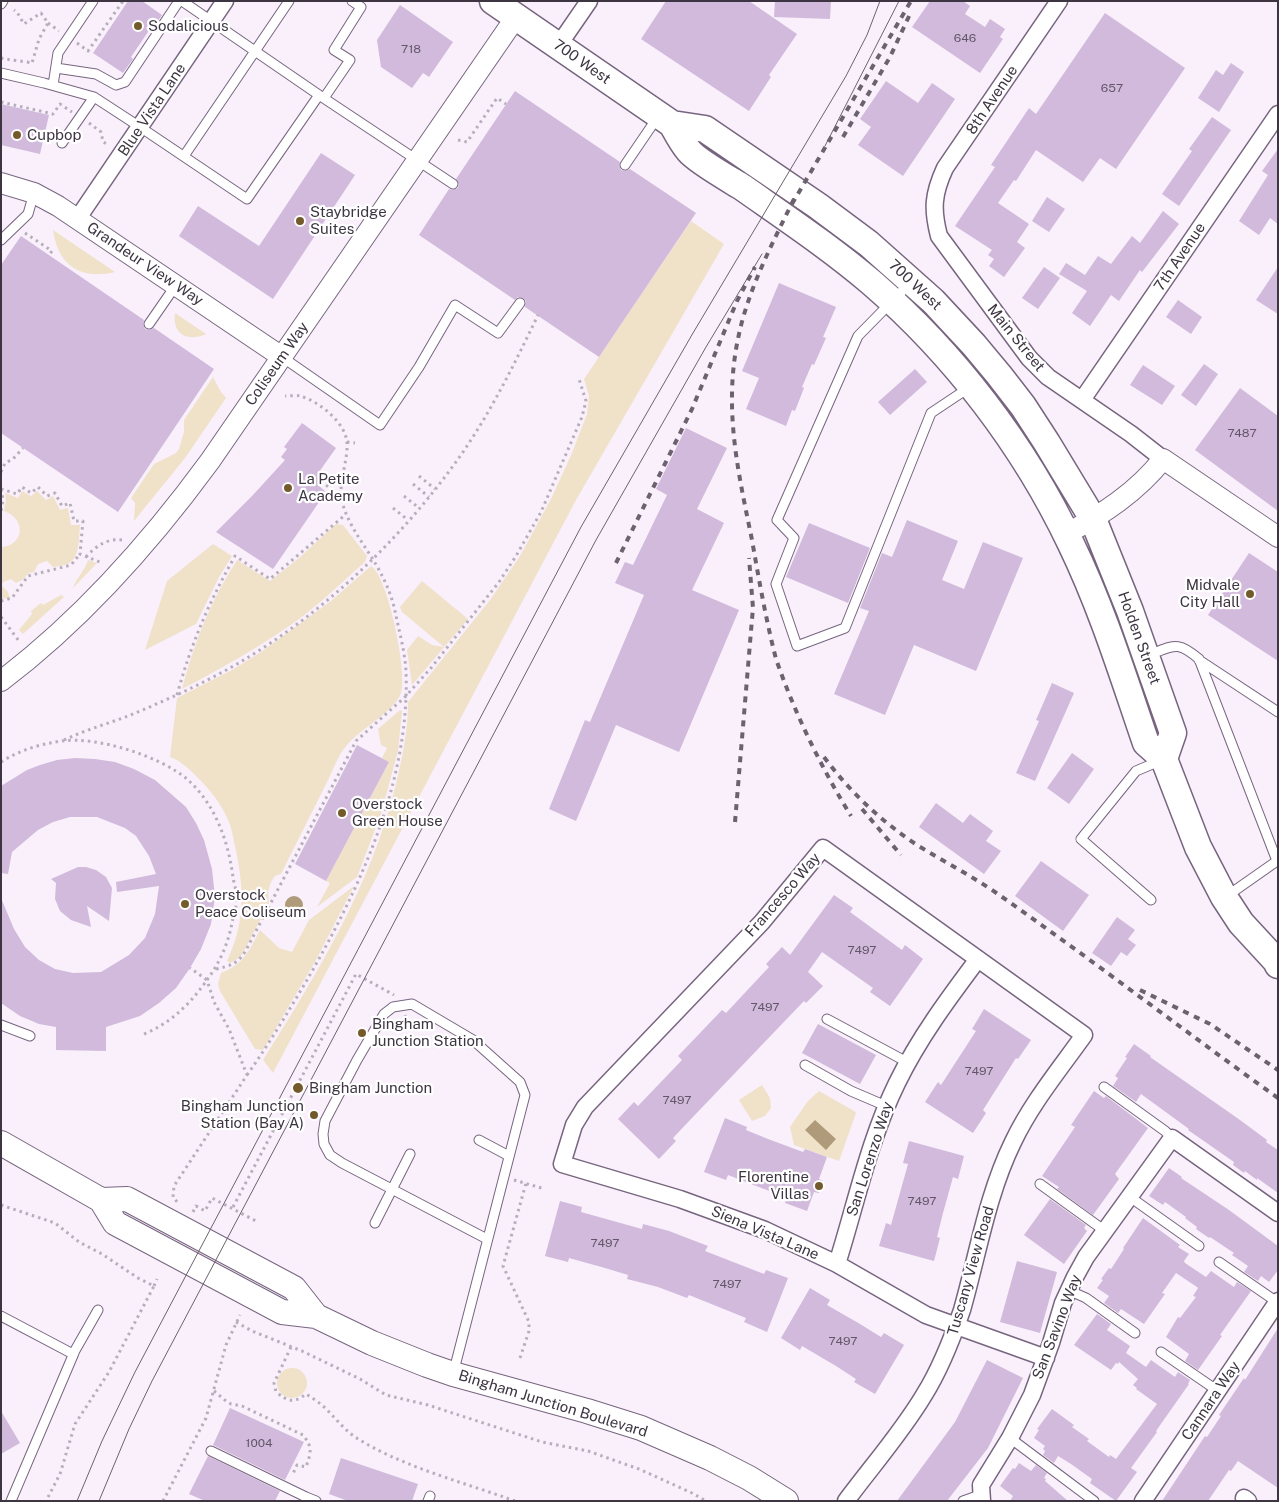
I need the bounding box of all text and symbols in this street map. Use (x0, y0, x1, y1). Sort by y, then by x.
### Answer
place label: Sodalicious (148, 17, 228, 35)
marker: Sodalicious (132, 20, 144, 32)
house number: 646 (954, 31, 976, 45)
street label: 700 West (550, 36, 614, 88)
house number: 718 (401, 42, 421, 56)
street label: Blue Vista Lane (114, 60, 190, 160)
street label: 8th Avenue (962, 62, 1022, 138)
house number: 657 (1101, 81, 1123, 95)
place label: Cupbop (27, 126, 81, 144)
marker: Cupbop (11, 129, 23, 141)
place label: Staybridge Suites (310, 203, 387, 238)
marker: Staybridge Suites (294, 215, 306, 227)
street label: Grandeur View Way (83, 218, 207, 310)
street label: 7th Avenue (1151, 219, 1209, 295)
street label: 700 West (885, 256, 945, 314)
street label: Main Street (983, 301, 1049, 375)
street label: Coliseum Way (241, 319, 313, 409)
house number: 7487 (1227, 426, 1257, 440)
place label: La Petite Academy (298, 470, 363, 505)
marker: La Petite Academy (282, 482, 294, 494)
place label: Midvale City Hall (1180, 576, 1240, 611)
marker: Midvale City Hall (1244, 588, 1256, 600)
street label: Holden Street (1114, 589, 1164, 687)
place label: Overstock Green House (352, 795, 443, 830)
marker: Overstock Green House (336, 807, 348, 819)
street label: Francesco Way (742, 849, 824, 941)
place label: Overstock Peace Coliseum (195, 886, 306, 921)
marker: Overstock Peace Coliseum (179, 898, 191, 910)
house number: 7497 (848, 943, 876, 957)
house number: 7497 (751, 1000, 779, 1014)
place label: Bingham Junction Station (372, 1015, 484, 1050)
marker: Bingham Junction Station (356, 1027, 368, 1039)
house number: 7497 (965, 1064, 993, 1078)
place label: Bingham Junction (309, 1079, 432, 1097)
marker: Bingham Junction (291, 1081, 305, 1095)
house number: 7497 (663, 1093, 691, 1107)
place label: Bingham Junction Station (Bay A) (181, 1097, 304, 1132)
street label: San Lorenzo Way (843, 1099, 897, 1219)
marker: Bingham Junction Station (Bay A) (308, 1109, 320, 1121)
place label: Florentine Villas (738, 1168, 809, 1203)
marker: Florentine Villas (813, 1180, 825, 1192)
house number: 7497 (908, 1194, 936, 1208)
street label: Siena Vista Lane (708, 1202, 822, 1264)
street label: Tuscany View Road (944, 1204, 998, 1338)
house number: 7497 (591, 1236, 619, 1250)
street label: San Savino Way (1029, 1272, 1085, 1382)
house number: 7497 (713, 1277, 741, 1291)
house number: 7497 (829, 1334, 857, 1348)
street label: Cannara Way (1178, 1358, 1244, 1444)
street label: Bingham Junction Boulevard (456, 1367, 650, 1441)
house number: 1004 (245, 1436, 273, 1450)

